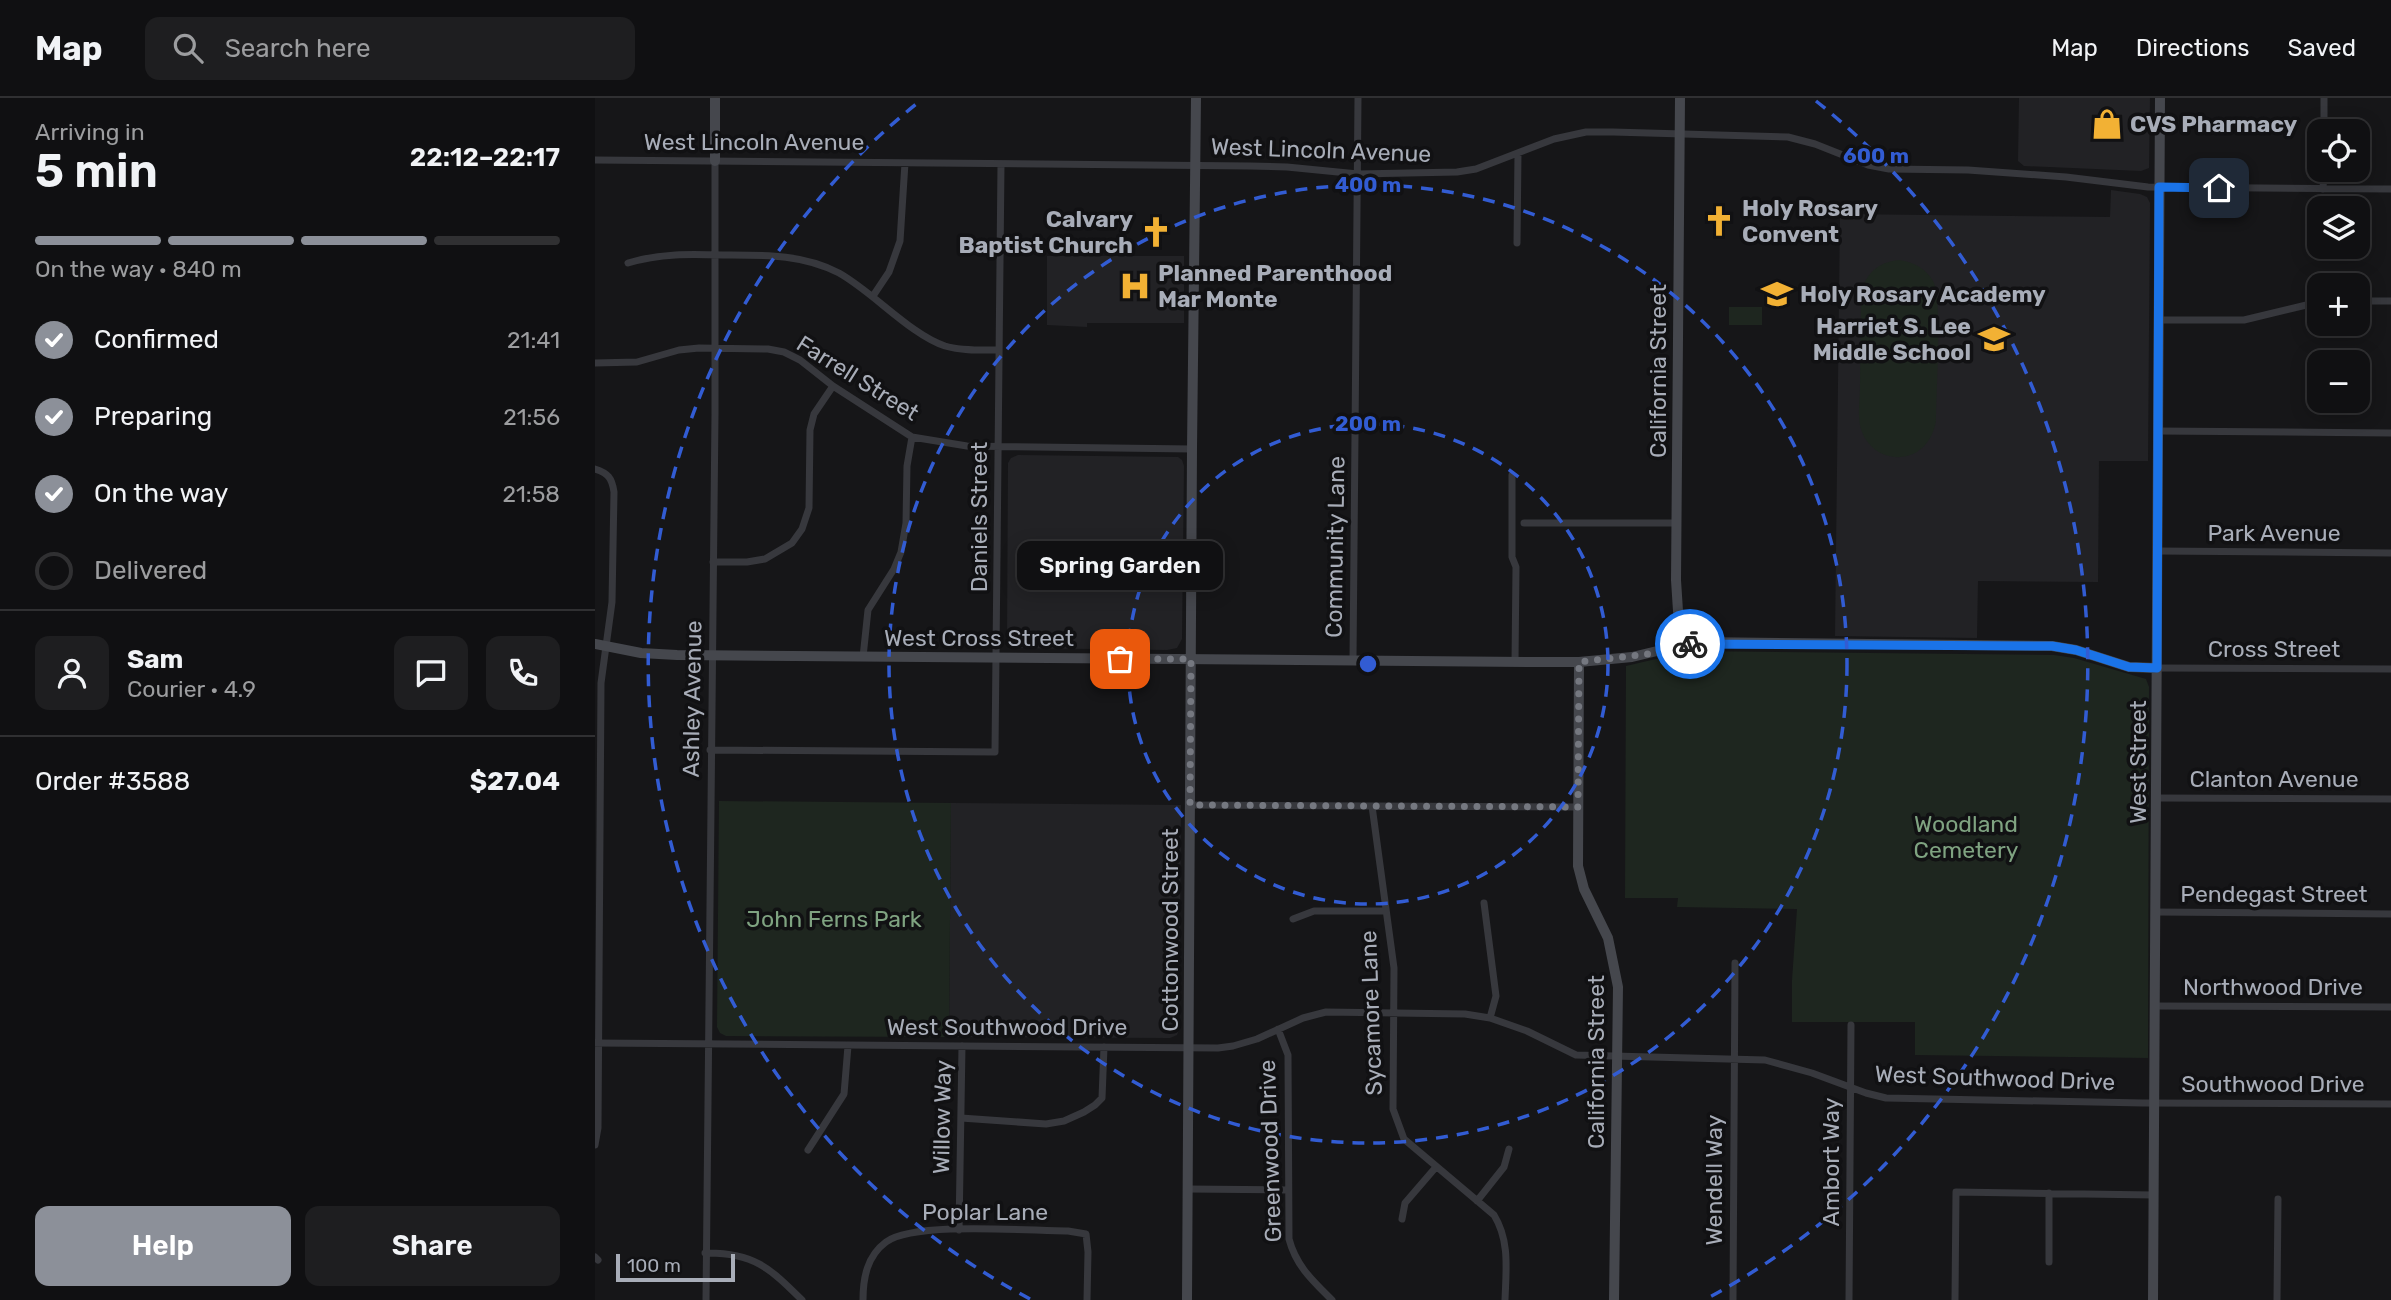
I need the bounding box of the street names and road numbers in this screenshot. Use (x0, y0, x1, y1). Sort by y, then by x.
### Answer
street label: West Lincoln Avenue (644, 128, 864, 156)
street label: West Lincoln Avenue (1210, 132, 1432, 168)
street label: California Street (1644, 284, 1672, 458)
street label: Farrell Street (792, 329, 924, 427)
street label: Daniels Street (965, 442, 993, 592)
street label: Community Lane (1319, 456, 1351, 638)
street label: Park Avenue (2207, 519, 2341, 547)
street label: Ashley Avenue (677, 620, 707, 778)
street label: West Cross Street (884, 624, 1074, 652)
street label: Cross Street (2208, 635, 2340, 663)
street label: West Street (2124, 700, 2152, 824)
street label: Clanton Avenue (2189, 765, 2359, 793)
street label: Cottonwood Street (1156, 828, 1184, 1032)
street label: Pendegast Street (2180, 880, 2368, 908)
street label: Sycamore Lane (1354, 930, 1388, 1096)
street label: Northwood Drive (2183, 973, 2363, 1001)
street label: California Street (1582, 975, 1610, 1149)
street label: West Southwood Drive (887, 1013, 1127, 1041)
street label: Willow Way (927, 1059, 957, 1174)
street label: Greenwood Drive (1253, 1059, 1287, 1243)
street label: West Southwood Drive (1874, 1060, 2116, 1096)
street label: Southwood Drive (2181, 1070, 2365, 1098)
street label: Ambort Way (1817, 1097, 1845, 1226)
street label: Wendell Way (1700, 1114, 1728, 1245)
street label: Poplar Lane (922, 1198, 1048, 1226)

